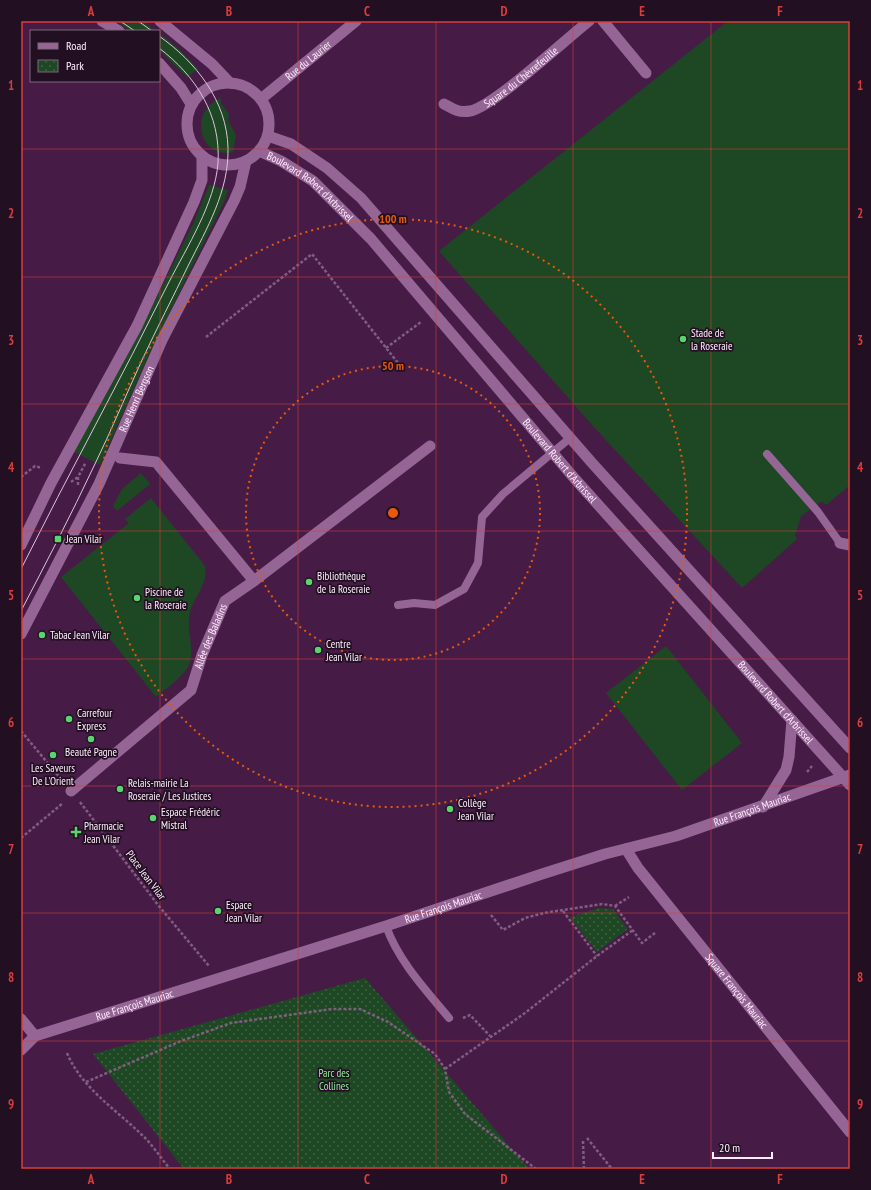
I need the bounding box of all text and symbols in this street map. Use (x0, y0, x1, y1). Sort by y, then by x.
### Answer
text: A (87, 3, 95, 20)
text: B (226, 3, 232, 20)
text: C (364, 3, 370, 20)
text: D (501, 3, 508, 20)
text: E (639, 3, 645, 20)
text: F (777, 3, 783, 20)
legend (30, 30, 160, 82)
street label: Rue du Laurier (282, 37, 334, 83)
text: Road (66, 38, 86, 53)
street label: Square du Chèvrefeuille (481, 43, 561, 111)
text: Park (66, 58, 84, 73)
text: 1 (8, 77, 14, 94)
text: 1 (857, 77, 863, 94)
street label: Boulevard Robert d'Arbrissel (265, 149, 357, 225)
text: 2 (8, 205, 14, 222)
text: 2 (857, 205, 863, 222)
text: 100 m (379, 211, 407, 226)
place label: Stade de la Roseraie (691, 326, 733, 353)
text: 3 (8, 332, 14, 349)
text: 3 (857, 332, 863, 349)
marker: Stade de la Roseraie (678, 334, 688, 344)
text: 50 m (382, 358, 404, 373)
street label: Rue Henri Bergson (116, 363, 157, 434)
street label: Boulevard Robert d'Arbrissel (520, 416, 600, 506)
text: 4 (8, 459, 15, 476)
text: 4 (857, 459, 864, 476)
centre of rings (386, 506, 400, 520)
place label: Jean Vilar (65, 532, 102, 546)
marker: Jean Vilar (53, 534, 63, 544)
place label: Bibliothèque de la Roseraie (317, 569, 371, 596)
marker: Bibliothèque de la Roseraie (304, 577, 314, 587)
place label: Piscine de la Roseraie (145, 585, 187, 612)
text: 5 (8, 587, 14, 604)
text: 5 (857, 587, 863, 604)
marker: Piscine de la Roseraie (132, 593, 142, 603)
street label: Allée des Baladins (191, 601, 230, 671)
place label: Tabac Jean Vilar (50, 628, 110, 642)
marker: Tabac Jean Vilar (37, 630, 47, 640)
place label: Centre Jean Vilar (325, 637, 362, 664)
marker: Centre Jean Vilar (313, 645, 323, 655)
street label: Boulevard Robert d'Arbrissel (735, 658, 817, 747)
place label: Carrefour Express (77, 706, 112, 733)
text: 6 (8, 714, 14, 731)
marker: Carrefour Express (64, 714, 74, 724)
text: 6 (857, 714, 863, 731)
marker: Beauté Pagne (86, 734, 96, 744)
place label: Beauté Pagne (65, 745, 117, 759)
marker: Les Saveurs De L'Orient (48, 750, 58, 760)
place label: Les Saveurs De L'Orient (31, 761, 75, 788)
place label: Relais-mairie La Roseraie / Les Justices (128, 776, 212, 803)
marker: Relais-mairie La Roseraie / Les Justices (115, 784, 125, 794)
street label: Rue François Mauriac (712, 789, 792, 829)
place label: Collège Jean Vilar (457, 796, 494, 823)
marker: Collège Jean Vilar (445, 804, 455, 814)
place label: Espace Frédéric Mistral (161, 805, 220, 832)
marker: Espace Frédéric Mistral (148, 813, 158, 823)
place label: Pharmacie Jean Vilar (83, 819, 124, 846)
marker: Pharmacie Jean Vilar (71, 827, 81, 837)
text: 7 (8, 841, 14, 858)
text: 7 (857, 841, 863, 858)
street label: Place Jean Vilar (123, 847, 169, 903)
street label: Rue François Mauriac (403, 887, 484, 926)
place label: Espace Jean Vilar (225, 898, 262, 925)
marker: Espace Jean Vilar (213, 906, 223, 916)
street label: Square François Mauriac (702, 950, 771, 1031)
text: 8 (8, 969, 14, 986)
text: 8 (857, 969, 863, 986)
street label: Rue François Mauriac (94, 986, 175, 1024)
park label: Parc des Collines (318, 1066, 350, 1093)
text: 9 (8, 1096, 14, 1113)
text: 9 (857, 1096, 863, 1113)
scale bar (713, 1134, 772, 1160)
text: 20 m (719, 1140, 740, 1155)
text: A (87, 1171, 95, 1188)
text: B (226, 1171, 232, 1188)
text: C (364, 1171, 370, 1188)
text: D (501, 1171, 508, 1188)
text: E (639, 1171, 645, 1188)
text: F (777, 1171, 783, 1188)

